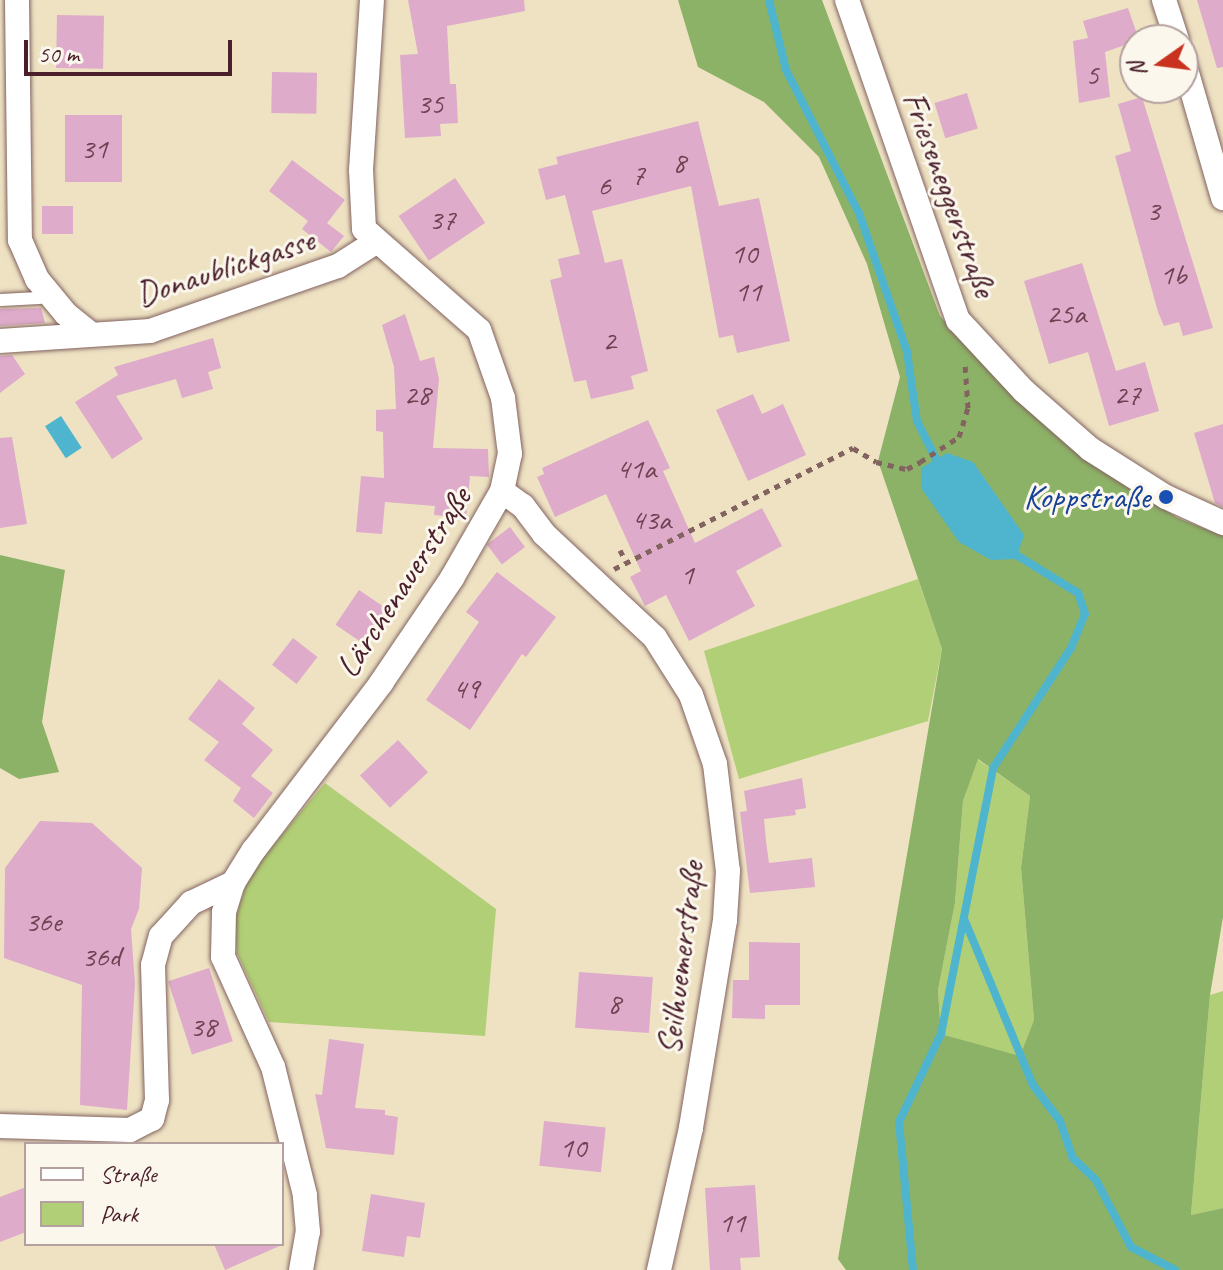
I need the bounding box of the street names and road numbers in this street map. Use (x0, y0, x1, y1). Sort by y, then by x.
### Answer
street label: Frieseneggerstraße (894, 86, 1006, 302)
street label: Donaublickgasse (131, 219, 319, 315)
street label: Lärchenauerstraße (326, 479, 480, 685)
street label: Seilhuemerstraße (648, 859, 712, 1057)

